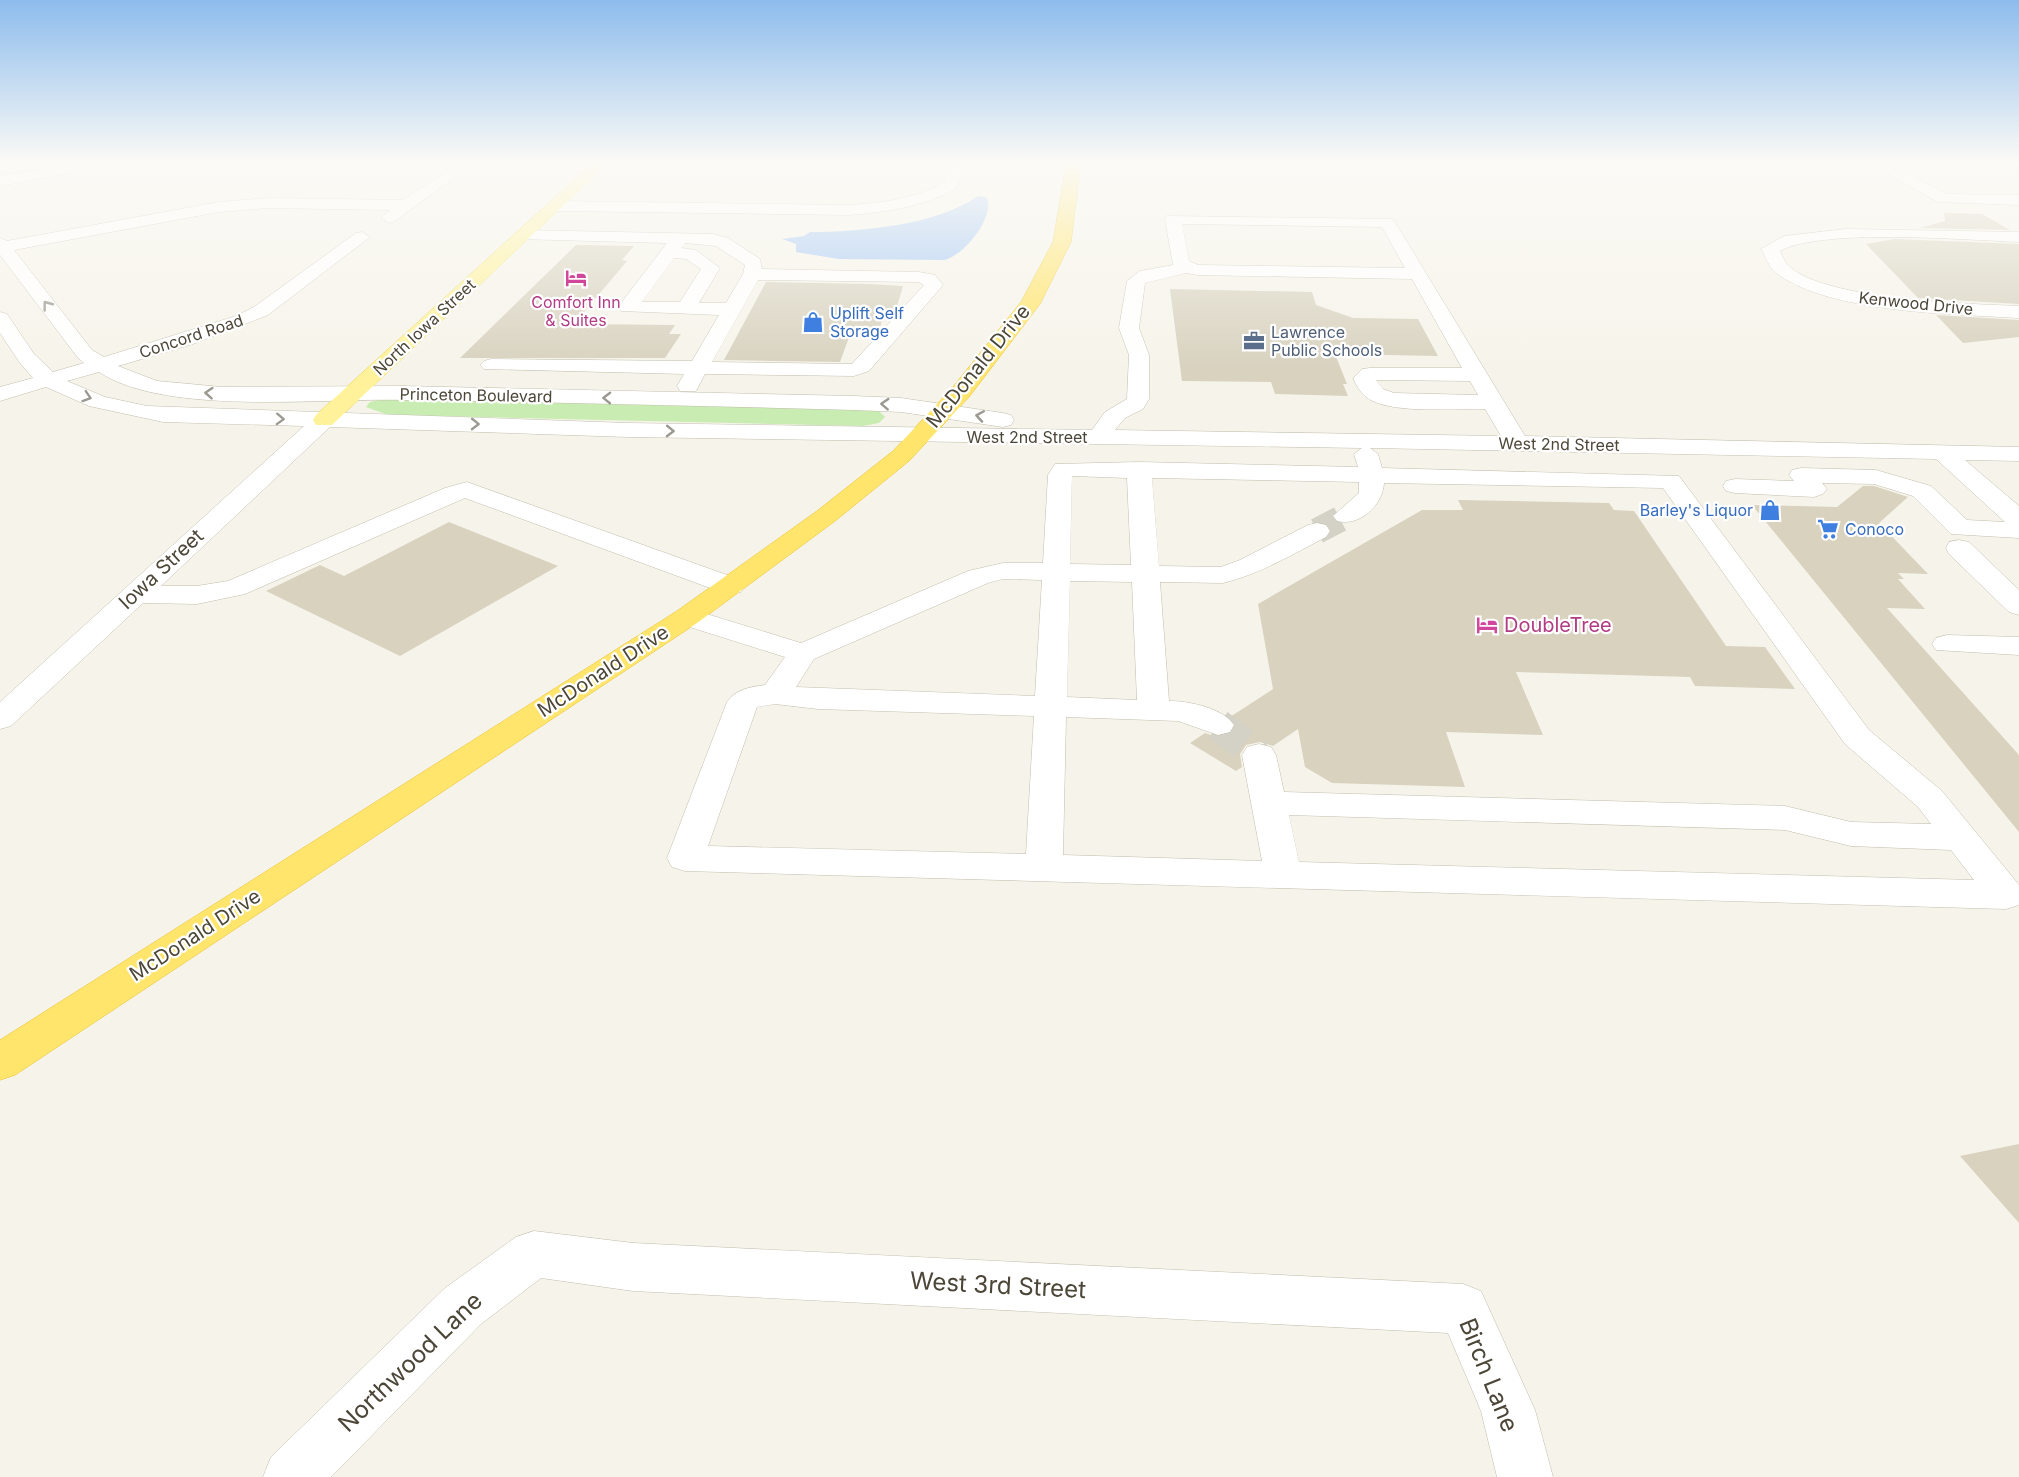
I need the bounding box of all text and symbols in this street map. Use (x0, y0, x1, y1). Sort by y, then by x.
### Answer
hotel icon: Comfort Inn & Suites (564, 266, 588, 290)
street label: North Iowa Street (369, 275, 479, 379)
street label: Kenwood Drive (1858, 287, 1974, 319)
place label: Comfort Inn & Suites (531, 292, 621, 330)
street label: McDonald Drive (921, 300, 1035, 432)
one-way arrow (43, 301, 54, 312)
place label: Uplift Self Storage (830, 303, 904, 341)
street label: Concord Road (136, 310, 246, 362)
shop icon: Uplift Self Storage (801, 310, 825, 334)
place label: Lawrence Public Schools (1271, 322, 1382, 360)
office icon: Lawrence Public Schools (1242, 329, 1266, 353)
street label: Princeton Boulevard (399, 384, 553, 406)
one-way arrow (205, 387, 214, 400)
one-way arrow (81, 390, 92, 403)
one-way arrow (602, 391, 611, 404)
one-way arrow (881, 398, 890, 411)
one-way arrow (975, 411, 984, 423)
one-way arrow (275, 413, 284, 425)
one-way arrow (470, 418, 479, 430)
one-way arrow (665, 425, 674, 438)
street label: West 2nd Street (966, 427, 1088, 447)
street label: West 2nd Street (1498, 433, 1620, 455)
shop icon: Barley's Liquor (1758, 498, 1782, 522)
place label: Barley's Liquor (1640, 500, 1753, 520)
supermarket icon: Conoco (1816, 517, 1840, 541)
place label: Conoco (1845, 519, 1904, 539)
street label: Iowa Street (114, 524, 209, 614)
hotel icon: DoubleTree (1475, 613, 1499, 637)
place label: DoubleTree (1504, 613, 1612, 637)
street label: McDonald Drive (533, 620, 673, 722)
street label: McDonald Drive (125, 884, 265, 986)
street label: West 3rd Street (909, 1266, 1087, 1304)
street label: Northwood Lane (332, 1286, 488, 1438)
street label: Birch Lane (1453, 1314, 1525, 1436)

